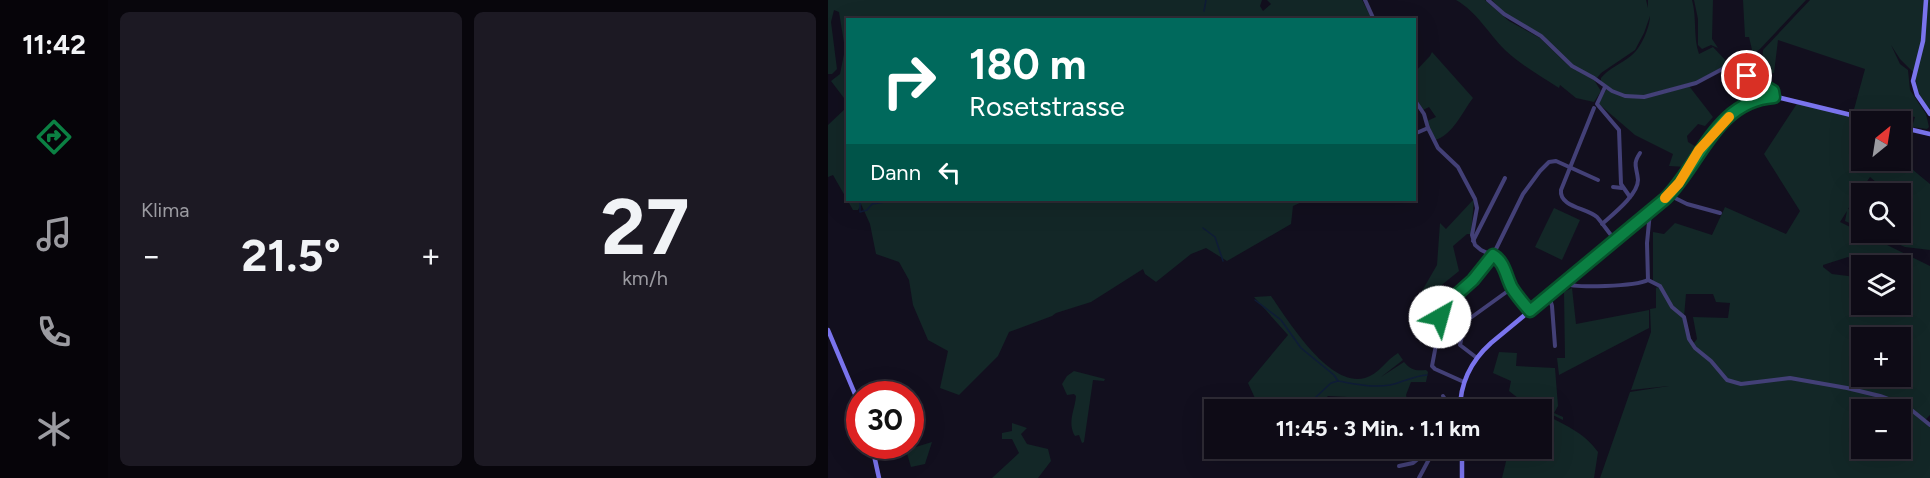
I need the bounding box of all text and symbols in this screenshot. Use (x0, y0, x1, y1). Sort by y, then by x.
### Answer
text: 11:42 (22, 28, 86, 61)
text: 180 m (969, 39, 1086, 90)
icon: right (870, 42, 948, 120)
pin (1721, 50, 1772, 101)
icon: arrive (1730, 59, 1763, 92)
text: Rosetstrasse (969, 90, 1125, 123)
north arrow (1851, 111, 1911, 171)
map controls (1851, 111, 1911, 459)
icon: directions (33, 116, 75, 158)
icon: left (933, 156, 966, 189)
text: Dann (870, 159, 921, 186)
text: 27 (601, 180, 689, 274)
button: search (1851, 183, 1911, 243)
text: Klima (141, 198, 189, 222)
icon: music (33, 213, 75, 255)
text: 21.5° (241, 228, 341, 282)
text: − (141, 236, 162, 275)
text: + (420, 236, 441, 275)
button: layers (1851, 255, 1911, 315)
text: km/h (622, 266, 668, 290)
position arrow (1408, 285, 1472, 349)
icon: phone (33, 311, 75, 353)
button: + (1851, 327, 1911, 387)
speed limit sign: 30 (846, 381, 924, 459)
button: − (1851, 399, 1911, 459)
icon: climate (33, 408, 75, 450)
text: 11:45 · 3 Min. · 1.1 km (1276, 415, 1480, 442)

